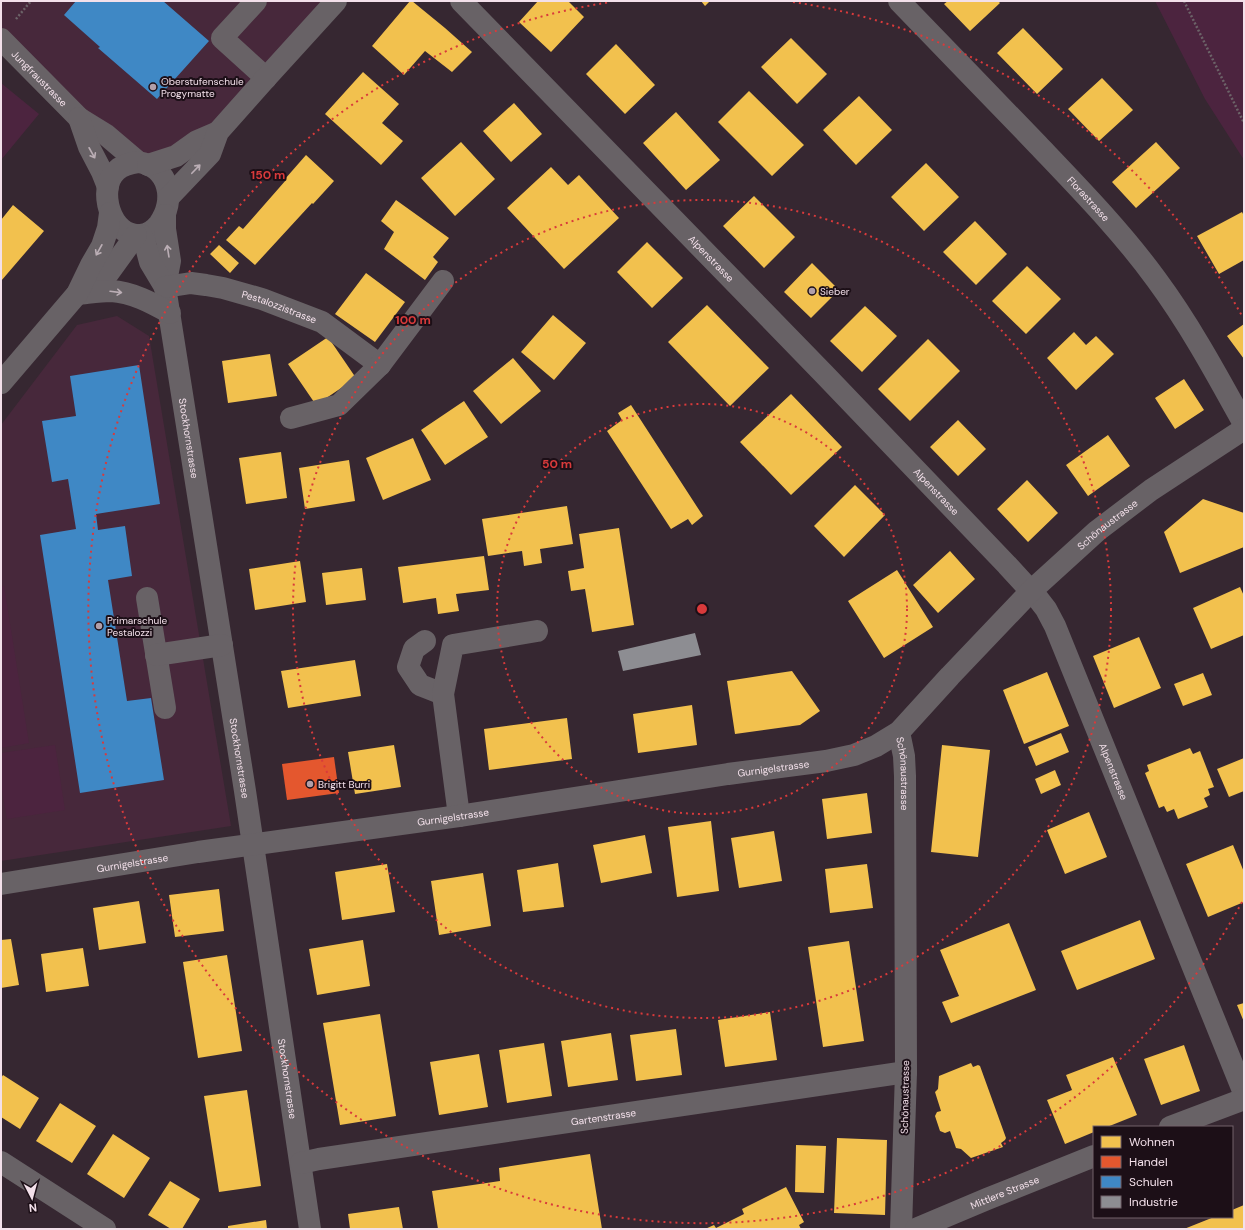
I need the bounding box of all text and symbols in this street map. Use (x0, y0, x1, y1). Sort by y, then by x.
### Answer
street label: Jungfraustrasse (9, 47, 70, 109)
place label: Oberstufenschule Progymatte (161, 75, 244, 100)
marker: Oberstufenschule Progymatte (148, 82, 158, 92)
one-way arrow (89, 147, 96, 159)
one-way arrow (191, 164, 201, 174)
text: 150 m (251, 167, 285, 183)
street label: Florastrasse (1065, 174, 1113, 224)
street label: Alpenstrasse (686, 232, 737, 285)
one-way arrow (95, 244, 103, 256)
one-way arrow (164, 245, 172, 258)
place label: Sieber (820, 285, 850, 298)
marker: Sieber (807, 286, 817, 296)
street label: Pestalozzistrasse (240, 287, 319, 326)
one-way arrow (109, 288, 122, 296)
text: 100 m (395, 312, 431, 328)
street label: Stockhornstrasse (176, 397, 202, 480)
text: 50 m (542, 456, 572, 472)
street label: Alpenstrasse (911, 465, 962, 518)
street label: Schönaustrasse (1074, 496, 1140, 552)
centre of rings (695, 602, 709, 616)
place label: Primarschule Pestalozzi (107, 614, 167, 639)
marker: Primarschule Pestalozzi (94, 621, 104, 631)
street label: Stockhornstrasse (227, 717, 253, 800)
street label: Schönaustrasse (894, 736, 912, 811)
street label: Alpenstrasse (1097, 741, 1131, 802)
street label: Gurnigelstrasse (737, 757, 810, 779)
place label: Brigitt Burri (318, 778, 370, 791)
marker: Brigitt Burri (305, 779, 315, 789)
street label: Gurnigelstrasse (416, 805, 490, 828)
street label: Gurnigelstrasse (96, 850, 169, 875)
street label: Stockhornstrasse (275, 1038, 300, 1120)
street label: Schönaustrasse (898, 1060, 912, 1134)
street label: Gartenstrasse (570, 1106, 637, 1128)
legend (1093, 1126, 1233, 1218)
text: Wohnen (1129, 1134, 1175, 1150)
text: Handel (1129, 1154, 1168, 1170)
street label: Mittlere Strasse (968, 1172, 1041, 1212)
text: Schulen (1129, 1174, 1173, 1190)
north arrow (12, 1178, 52, 1218)
text: Industrie (1129, 1194, 1178, 1210)
text: N (28, 1201, 38, 1215)

